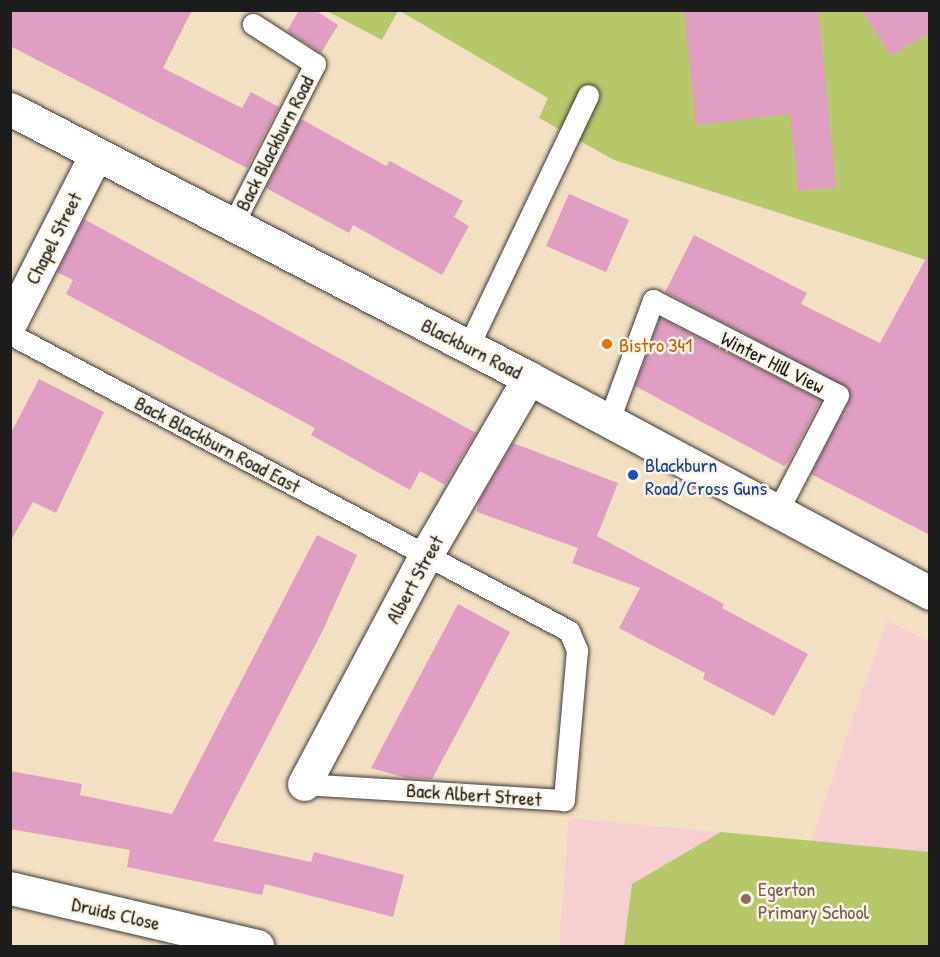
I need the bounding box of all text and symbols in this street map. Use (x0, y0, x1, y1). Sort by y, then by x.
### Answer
street label: Back Blackburn Road (230, 71, 318, 215)
street label: Chapel Street (20, 188, 86, 288)
street label: Blackburn Road (418, 312, 526, 384)
street label: Winter Hill View (717, 326, 829, 398)
place label: Bistro 341 (619, 332, 692, 356)
marker: Bistro 341 (600, 337, 614, 351)
street label: Back Blackburn Road East (131, 390, 305, 498)
place label: Blackburn Road/Cross Guns (645, 452, 767, 499)
marker: Blackburn Road/Cross Guns (626, 468, 640, 482)
street label: Albert Street (380, 531, 448, 627)
street label: Back Albert Street (405, 777, 543, 811)
place label: Egerton Primary School (758, 876, 869, 923)
street label: Druids Close (70, 891, 162, 935)
marker: Egerton Primary School (739, 892, 753, 906)

